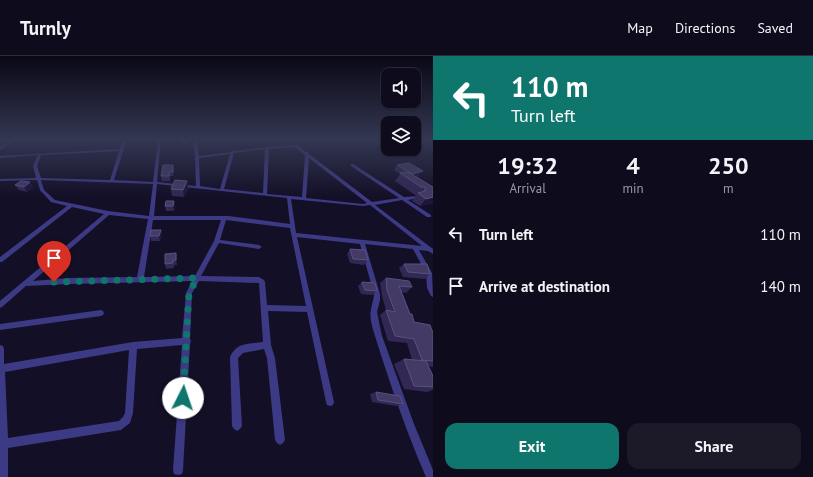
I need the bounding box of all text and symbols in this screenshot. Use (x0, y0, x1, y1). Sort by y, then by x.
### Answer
text: Turnly (20, 16, 71, 40)
text: Map (627, 19, 653, 37)
text: Directions (675, 19, 735, 37)
text: Saved (757, 19, 793, 37)
map controls (381, 68, 421, 156)
button: sound (381, 68, 421, 108)
text: 110 m (511, 68, 588, 105)
icon: left (445, 72, 497, 124)
text: Turn left (511, 104, 576, 127)
button: layers (381, 116, 421, 156)
text: 19:32 (497, 150, 558, 181)
text: 4 (626, 150, 640, 181)
text: 250 (708, 150, 749, 181)
text: Arrival (510, 180, 546, 197)
text: min (622, 180, 644, 197)
text: m (723, 180, 734, 197)
icon: left (445, 223, 467, 245)
text: Turn left (479, 225, 533, 244)
text: 110 m (760, 225, 801, 244)
pin (37, 241, 71, 282)
icon: arrive (43, 247, 65, 269)
icon: arrive (445, 275, 467, 297)
text: Arrive at destination (479, 277, 610, 296)
text: 140 m (760, 277, 801, 296)
position arrow (162, 377, 204, 419)
button: Exit (445, 423, 619, 469)
button: Share (627, 423, 801, 469)

